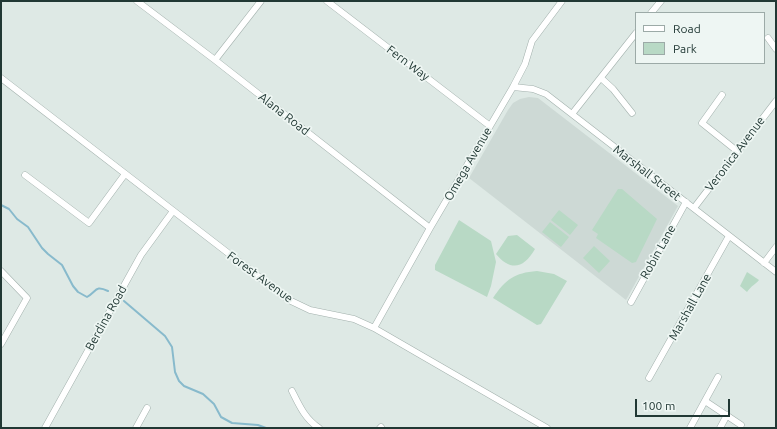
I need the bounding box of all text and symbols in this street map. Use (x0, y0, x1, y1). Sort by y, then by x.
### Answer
legend (635, 12, 765, 64)
text: Road (673, 22, 701, 35)
street label: Fern Way (384, 42, 432, 84)
text: Park (673, 42, 697, 55)
street label: Alana Road (256, 90, 312, 138)
street label: Veronica Avenue (702, 114, 768, 194)
street label: Omega Avenue (441, 125, 495, 203)
street label: Marshall Street (610, 142, 684, 204)
street label: Robin Lane (637, 222, 679, 282)
street label: Forest Avenue (224, 248, 296, 306)
street label: Marshall Lane (666, 271, 714, 343)
street label: Berdina Road (82, 283, 130, 353)
scale bar (637, 391, 732, 417)
text: 100 m (642, 399, 675, 412)

